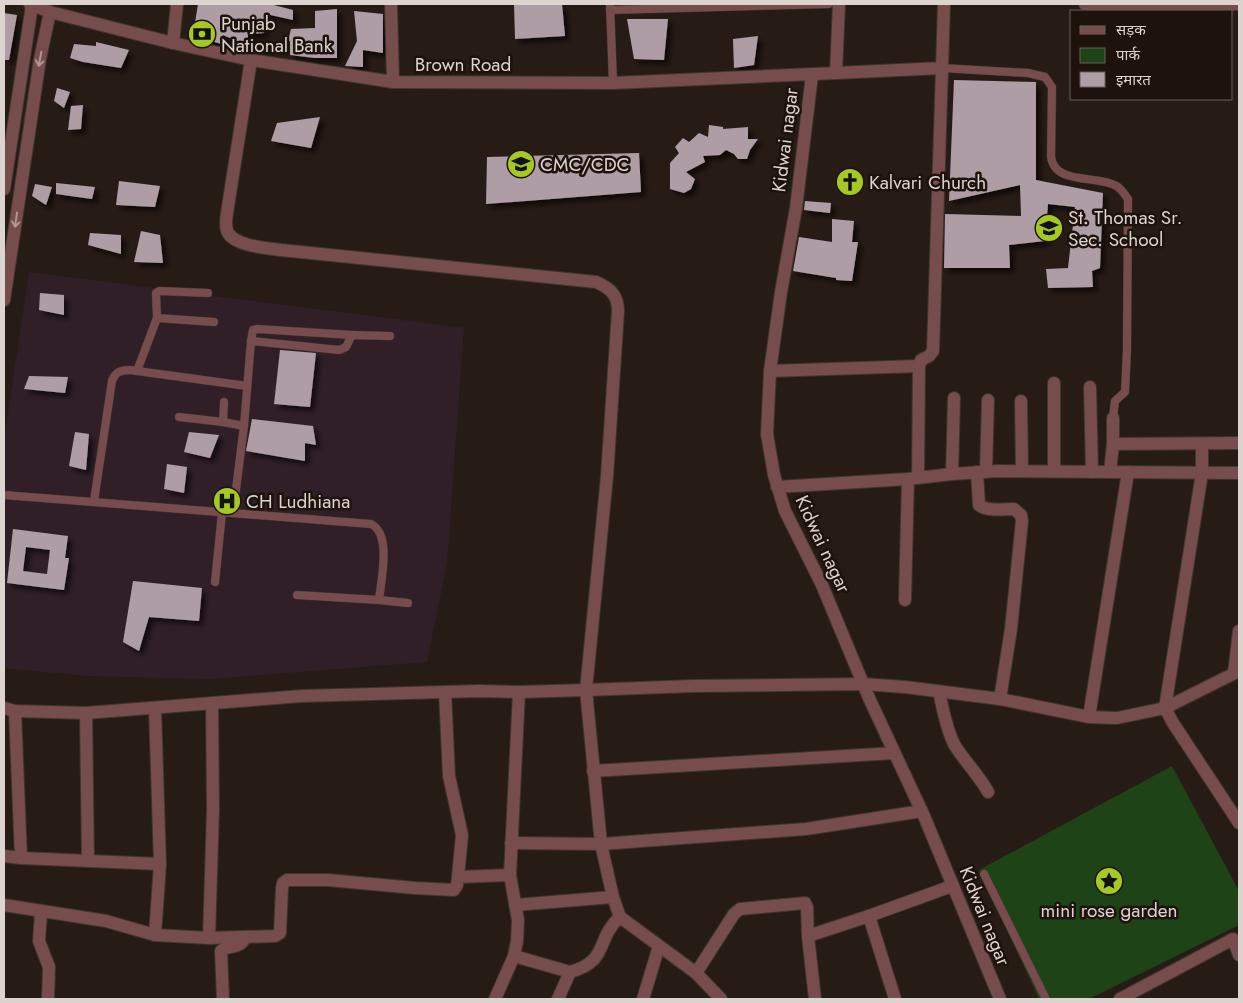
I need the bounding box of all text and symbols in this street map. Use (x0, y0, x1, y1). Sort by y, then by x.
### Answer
place label: Punjab National Bank (221, 10, 333, 59)
legend (1070, 10, 1233, 100)
bank icon: Punjab National Bank (187, 19, 217, 49)
text: सड़क (1116, 19, 1146, 41)
text: पार्क (1116, 44, 1140, 66)
one-way arrow (34, 51, 44, 67)
street label: Brown Road (415, 51, 511, 78)
text: इमारत (1116, 69, 1151, 91)
street label: Kidwai nagar (765, 86, 805, 194)
school or university icon: CMC/CDC (506, 149, 536, 179)
place label: CMC/CDC (540, 151, 630, 178)
church icon: Kalvari Church (835, 167, 865, 197)
place label: Kalvari Church (869, 169, 986, 196)
place label: St. Thomas Sr. Sec. School (1068, 204, 1182, 253)
one-way arrow (10, 212, 20, 228)
school or university icon: St. Thomas Sr. Sec. School (1034, 213, 1064, 243)
hospital icon: CH Ludhiana (212, 486, 242, 516)
place label: CH Ludhiana (246, 488, 350, 515)
street label: Kidwai nagar (789, 491, 858, 598)
street label: Kidwai nagar (953, 862, 1017, 970)
place icon: mini rose garden (1094, 866, 1124, 896)
place label: mini rose garden (1040, 897, 1178, 924)

